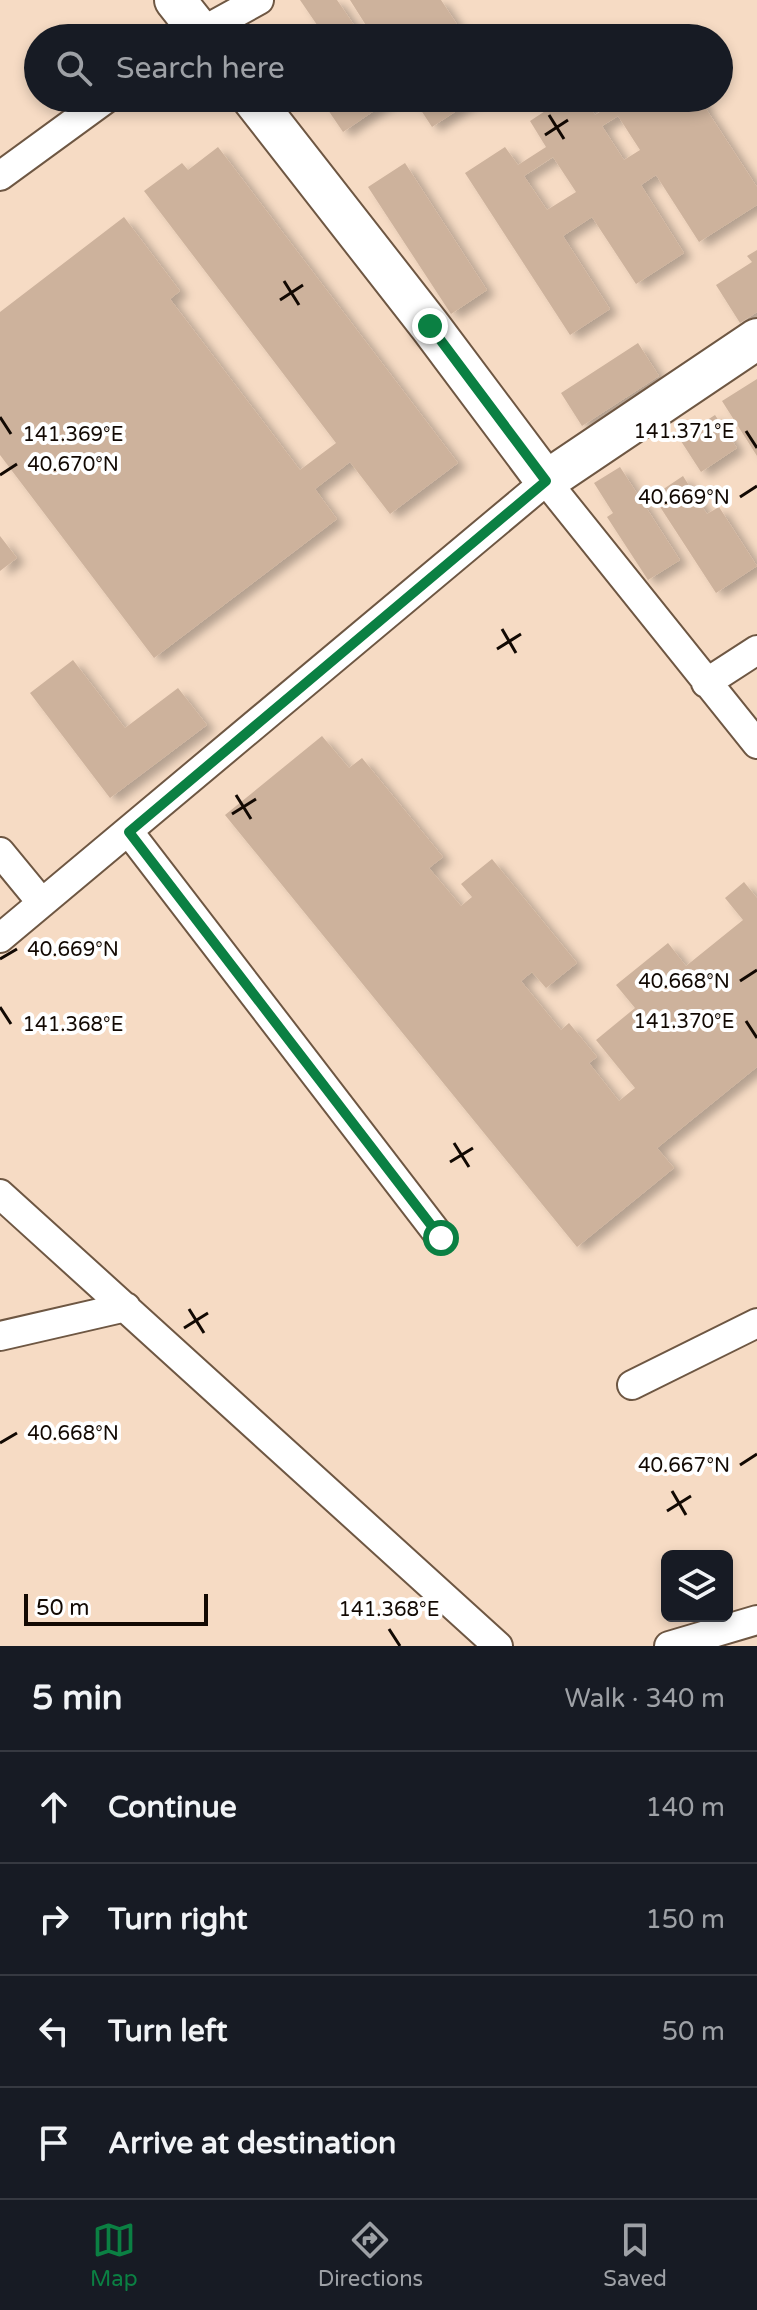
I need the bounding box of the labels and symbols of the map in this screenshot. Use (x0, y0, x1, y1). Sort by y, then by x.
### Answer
route end (412, 308, 448, 344)
text: 141.371°E (634, 420, 734, 444)
text: 141.369°E (23, 423, 123, 447)
text: 40.670°N (27, 453, 119, 477)
text: 40.669°N (638, 486, 730, 510)
text: 40.669°N (27, 938, 119, 962)
text: 40.668°N (638, 970, 730, 994)
text: 141.370°E (634, 1010, 734, 1034)
text: 141.368°E (23, 1013, 123, 1037)
route start (423, 1220, 459, 1256)
text: 40.668°N (27, 1422, 119, 1446)
text: 40.667°N (638, 1454, 730, 1478)
scale bar (24, 1590, 208, 1626)
text: 141.368°E (339, 1598, 439, 1622)

